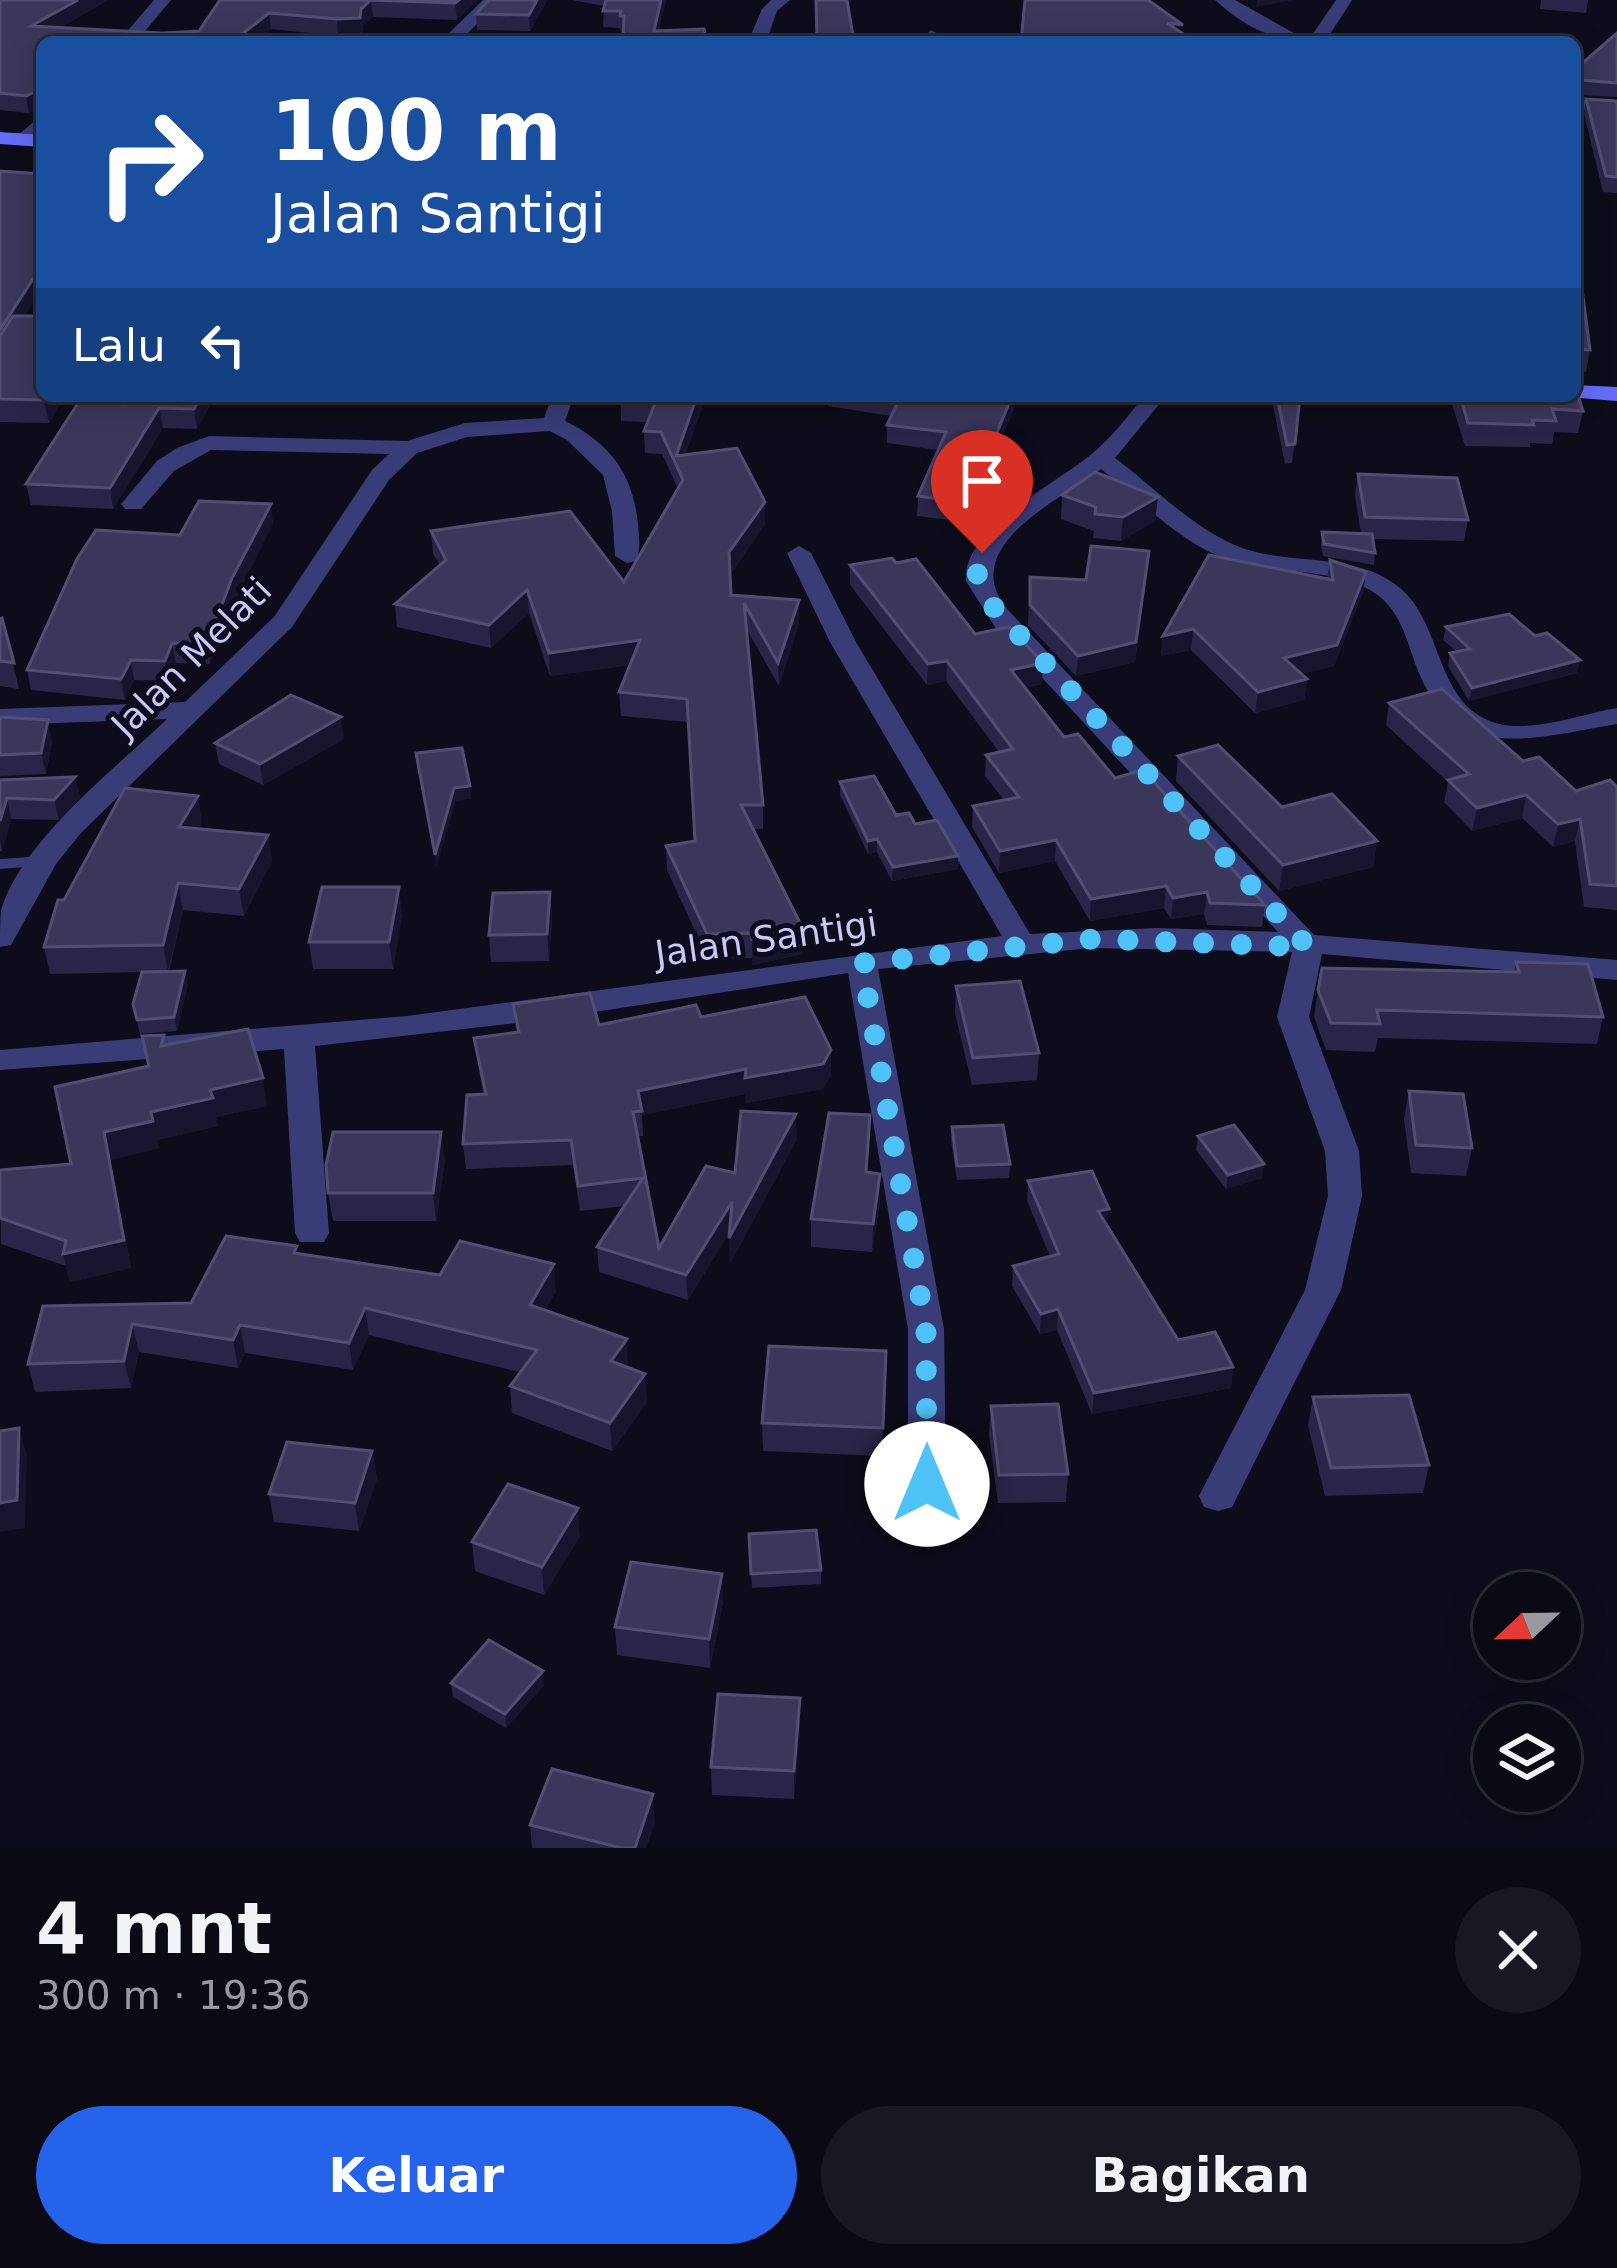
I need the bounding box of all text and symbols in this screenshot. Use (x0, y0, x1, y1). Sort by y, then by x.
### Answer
text: 100 m (270, 82, 562, 180)
icon: right (72, 84, 228, 240)
text: Jalan Santigi (270, 182, 606, 245)
icon: left (190, 312, 256, 378)
text: Lalu (72, 319, 166, 372)
pin (931, 430, 1033, 553)
icon: arrive (949, 448, 1015, 514)
street label: Jalan Melati (102, 569, 280, 747)
street label: Jalan Santigi (650, 903, 880, 975)
position arrow (864, 1421, 990, 1547)
north arrow (1473, 1572, 1581, 1680)
map controls (1473, 1572, 1581, 1812)
button: layers (1473, 1704, 1581, 1812)
text: 4 mnt (36, 1886, 272, 1970)
button: close (1455, 1887, 1581, 2013)
text: 300 m · 19:36 (36, 1973, 310, 2018)
button: Keluar (36, 2106, 797, 2244)
button: Bagikan (821, 2106, 1581, 2244)

